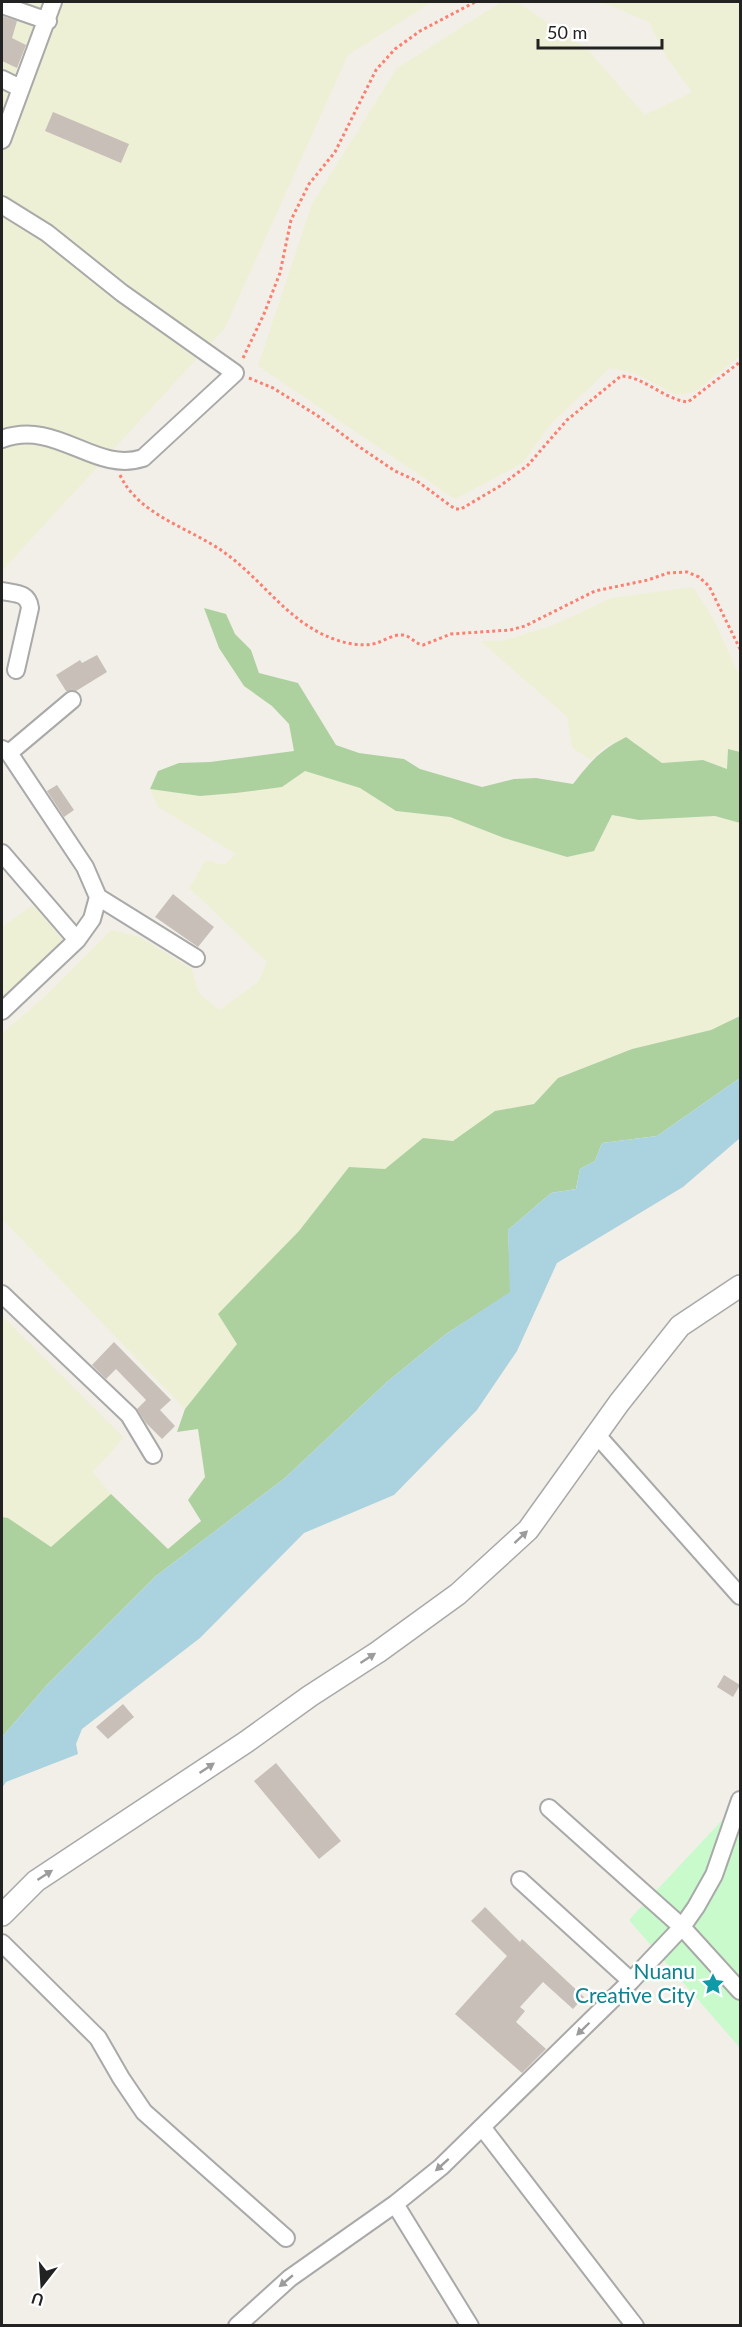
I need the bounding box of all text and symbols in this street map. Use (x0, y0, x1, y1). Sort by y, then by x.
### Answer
scale bar (538, 12, 662, 50)
text: 50 m (547, 21, 587, 43)
one-way arrow (513, 1530, 528, 1544)
one-way arrow (360, 1652, 376, 1664)
one-way arrow (199, 1763, 215, 1774)
one-way arrow (36, 1870, 53, 1881)
place label: Nuanu Creative City (575, 1958, 695, 2007)
place icon: Nuanu Creative City (700, 1971, 726, 1997)
one-way arrow (575, 2022, 590, 2036)
one-way arrow (435, 2158, 450, 2172)
north arrow (12, 2255, 72, 2315)
one-way arrow (279, 2274, 294, 2287)
text: U (29, 2289, 46, 2311)

